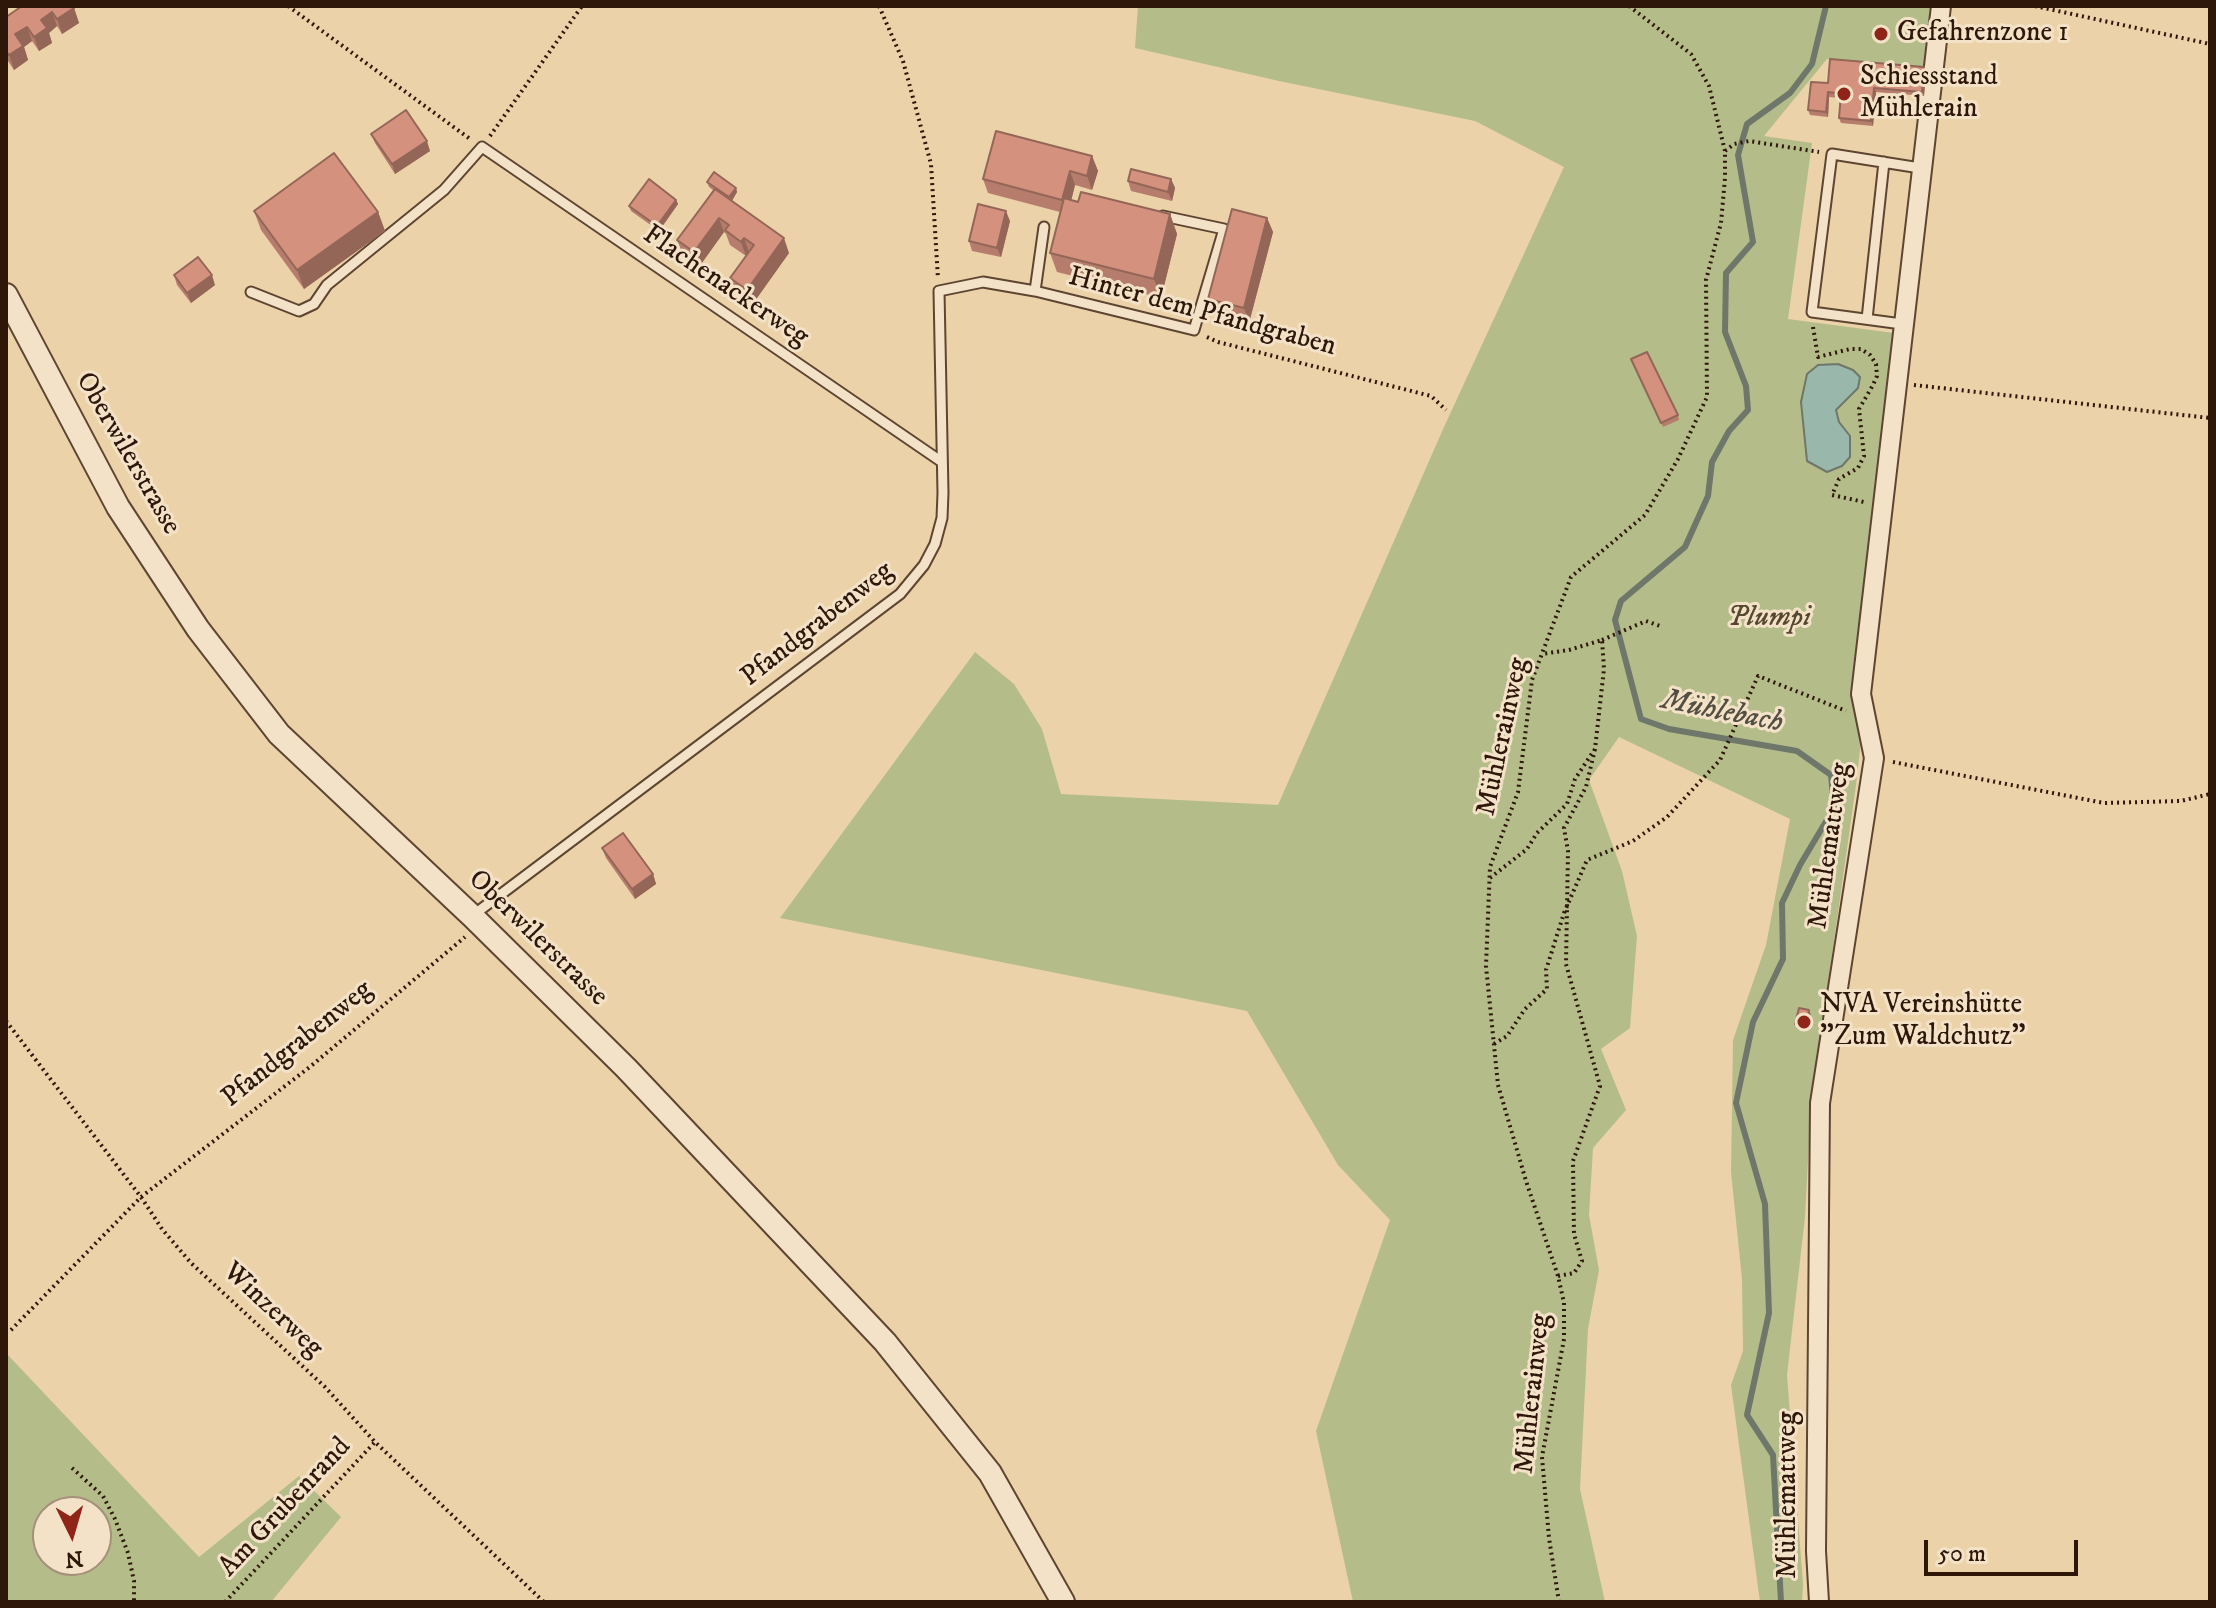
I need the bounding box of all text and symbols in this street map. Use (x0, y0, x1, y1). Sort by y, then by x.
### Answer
place label: Gefahrenzone 1 (1897, 17, 2068, 51)
marker: Gefahrenzone 1 (1872, 25, 1890, 43)
place label: Schiessstand Mühlerain (1860, 61, 1998, 127)
marker: Schiessstand Mühlerain (1835, 85, 1853, 103)
street label: Flachenackerweg (635, 219, 815, 355)
street label: Hinter dem Pfandgraben (1065, 261, 1339, 365)
street label: Oberwilerstrasse (67, 367, 187, 541)
street label: Pfandgrabenweg (735, 555, 901, 695)
park label: Plumpi (1727, 602, 1811, 636)
street label: Mühlerainweg (1471, 655, 1537, 819)
water label: Mühlebach (1658, 684, 1786, 742)
street label: Mühlemattweg (1803, 761, 1859, 931)
street label: Oberwilerstrasse (460, 864, 614, 1014)
street label: Pfandgrabenweg (216, 974, 380, 1116)
place label: NVA Vereinshütte "Zum Waldchutz" (1820, 989, 2026, 1055)
marker: NVA Vereinshütte "Zum Waldchutz" (1795, 1013, 1813, 1031)
street label: Winzerweg (215, 1256, 329, 1366)
street label: Mühlerainweg (1509, 1312, 1559, 1476)
street label: Mühlemattweg (1772, 1411, 1806, 1579)
street label: Am Grubenrand (213, 1431, 359, 1585)
north arrow (32, 1496, 112, 1576)
scale bar (1928, 1524, 2082, 1574)
text: 50 m (1938, 1539, 1986, 1569)
text: N (64, 1544, 84, 1573)

